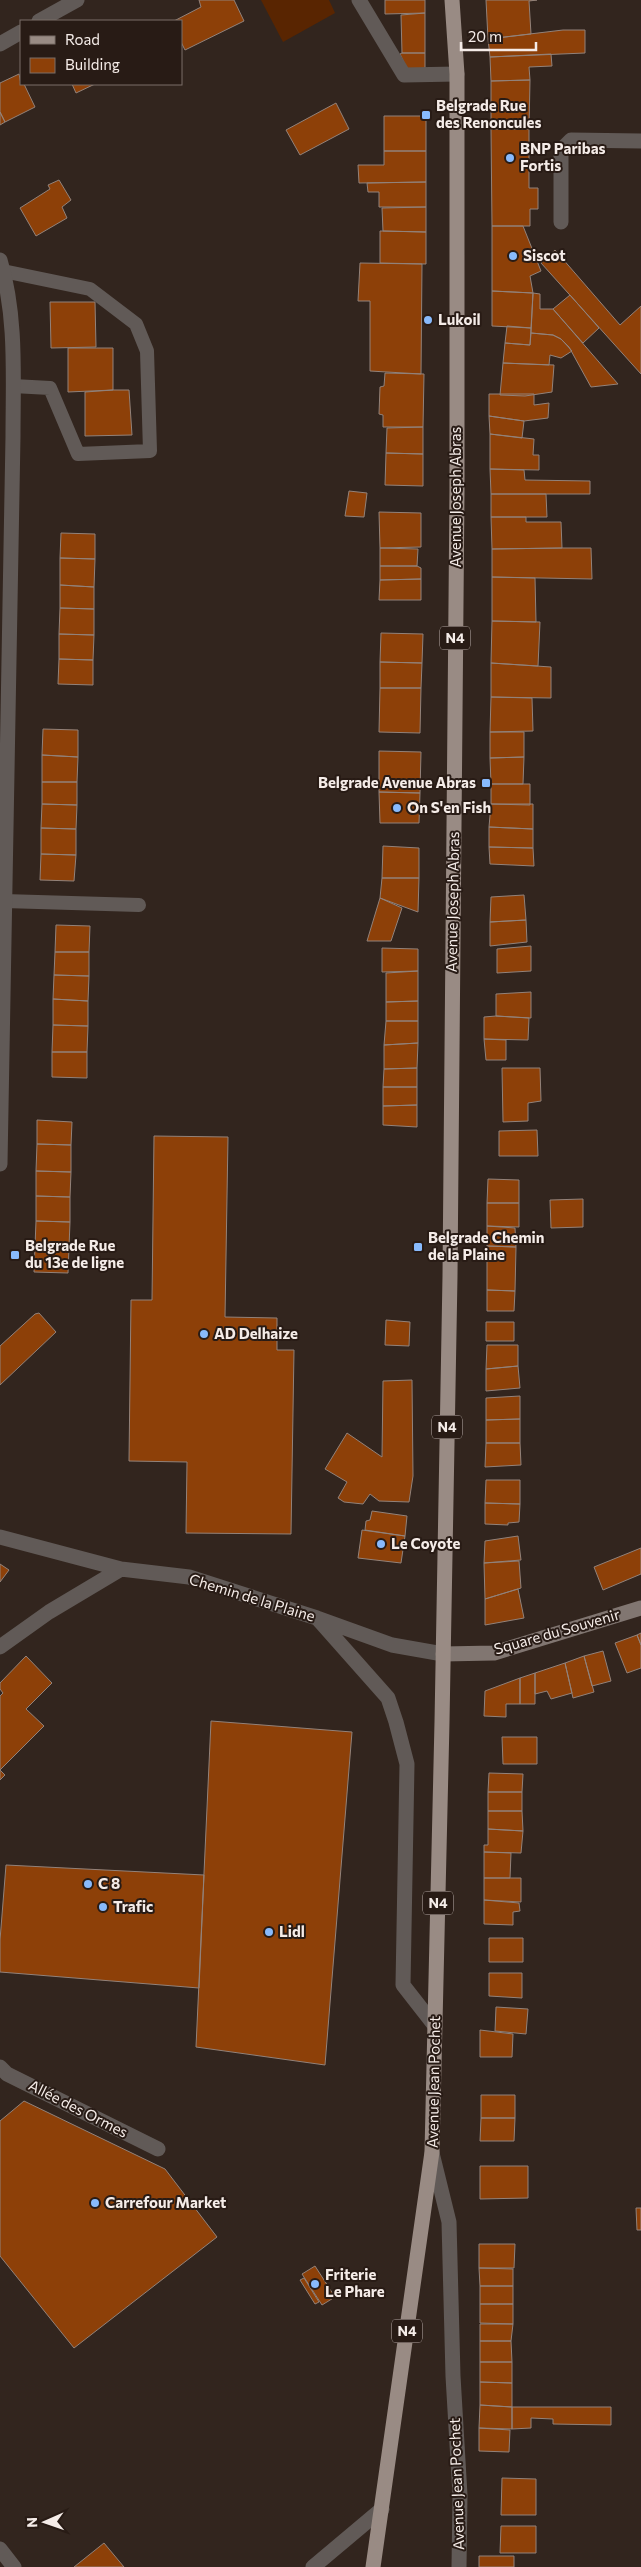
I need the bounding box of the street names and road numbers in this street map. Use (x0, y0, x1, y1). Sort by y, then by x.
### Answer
street label: Avenue Joseph Abras (446, 426, 464, 567)
road number: N4 (440, 626, 470, 650)
street label: Avenue Joseph Abras (442, 831, 462, 973)
road number: N4 (432, 1415, 462, 1438)
street label: Chemin de la Plaine (187, 1569, 317, 1625)
street label: Square du Souvenir (492, 1604, 622, 1658)
road number: N4 (423, 1892, 453, 1915)
street label: Avenue Jean Pochet (423, 2016, 443, 2148)
street label: Allée des Ormes (26, 2075, 131, 2141)
road number: N4 (392, 2320, 422, 2342)
street label: Avenue Jean Pochet (445, 2417, 467, 2551)

